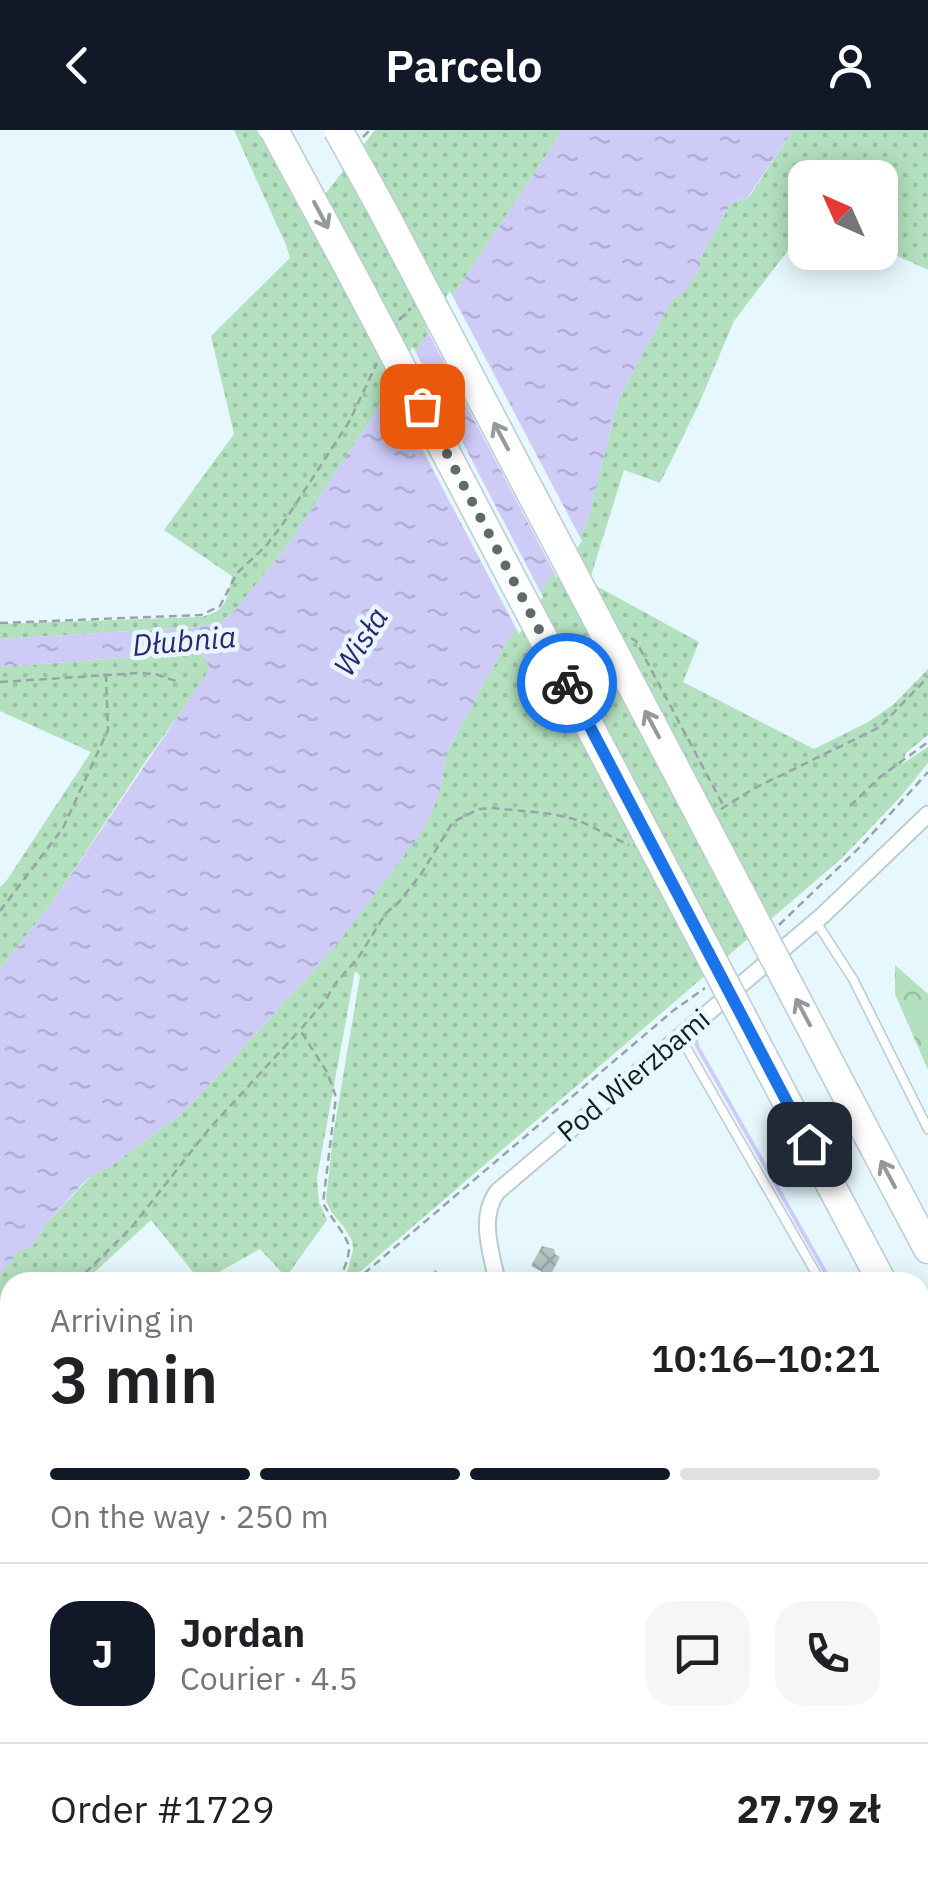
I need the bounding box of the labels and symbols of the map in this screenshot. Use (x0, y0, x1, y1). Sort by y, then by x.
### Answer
north arrow (788, 160, 898, 270)
one-way arrow (312, 200, 331, 230)
pin (380, 364, 465, 449)
one-way arrow (491, 422, 510, 452)
water label: Wisła (324, 600, 396, 682)
water label: Dłubnia (130, 616, 238, 664)
courier (517, 633, 617, 733)
one-way arrow (642, 709, 661, 739)
one-way arrow (793, 997, 812, 1027)
street label: Pod Wierzbami (549, 1000, 717, 1150)
pin (767, 1102, 852, 1187)
one-way arrow (878, 1159, 897, 1189)

